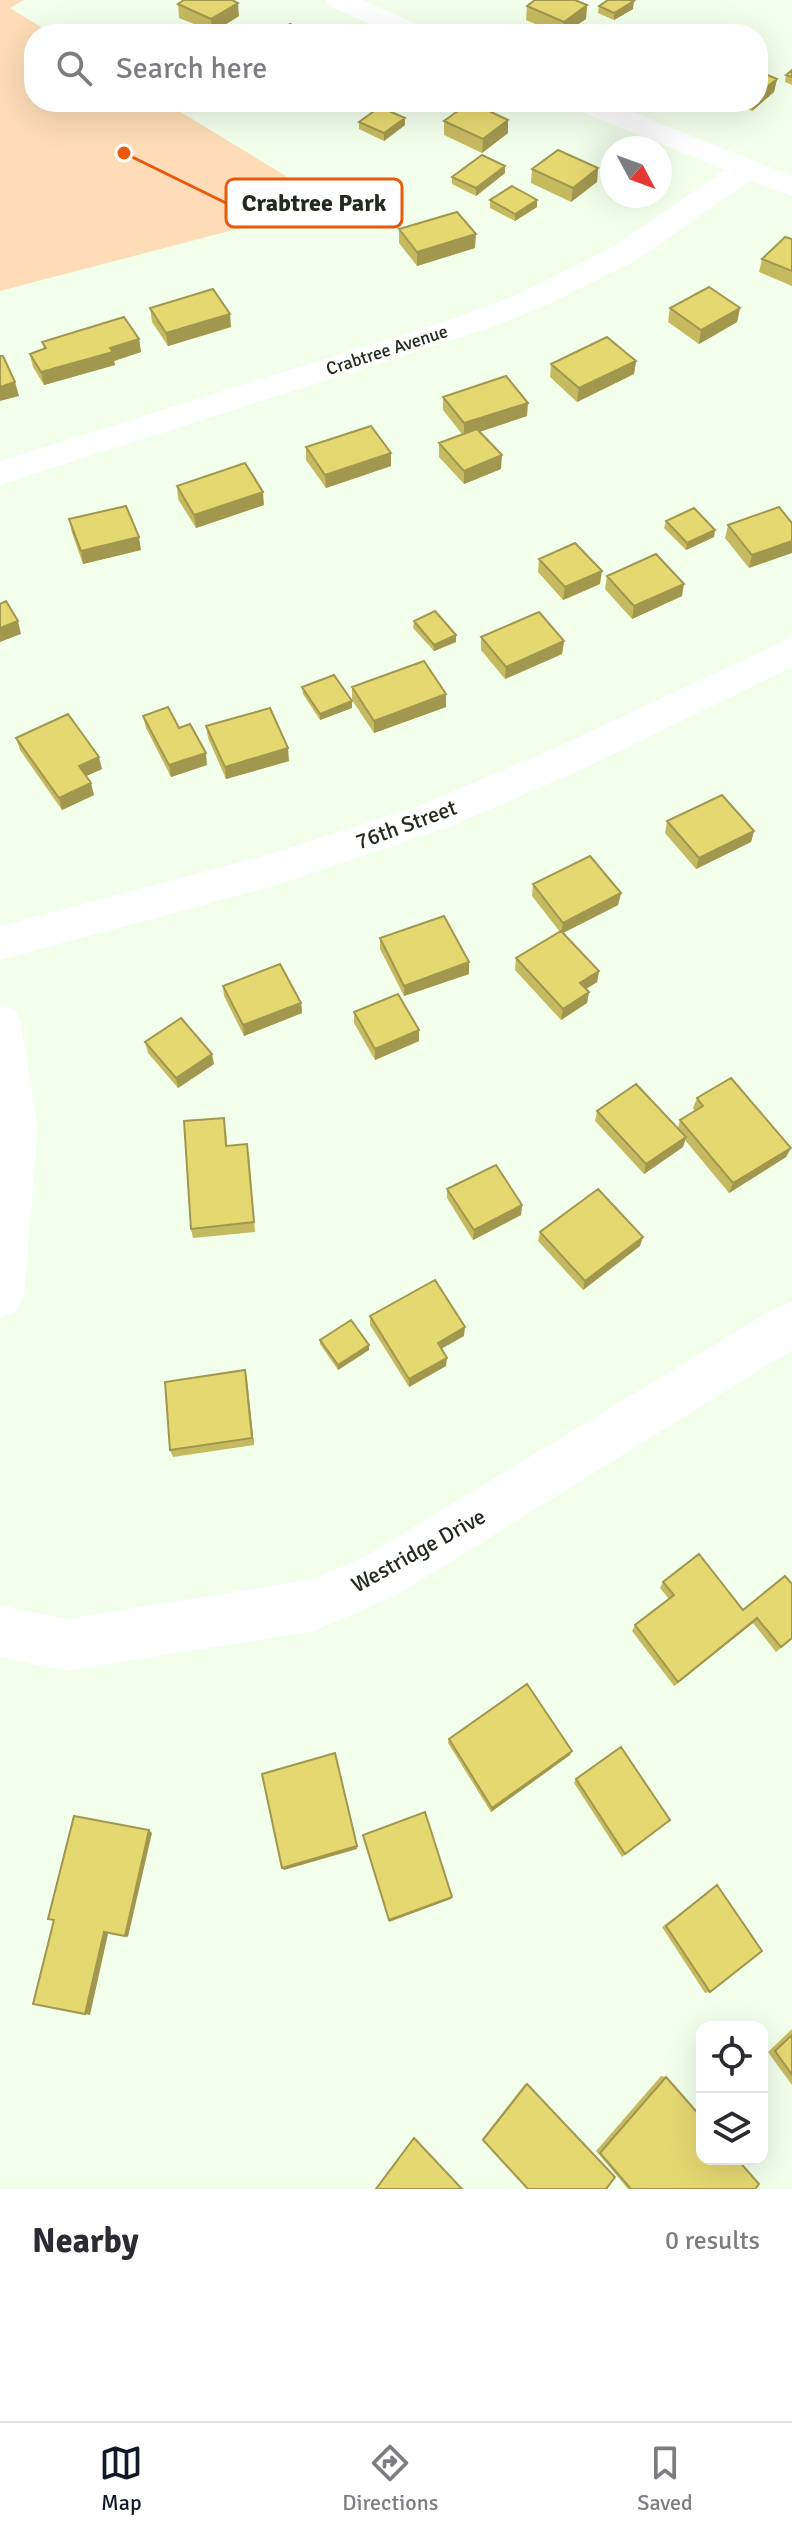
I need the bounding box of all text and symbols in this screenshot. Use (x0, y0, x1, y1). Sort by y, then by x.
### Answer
search box (24, 24, 768, 112)
icon: search (52, 46, 96, 90)
text: Search here (116, 50, 267, 87)
north arrow (600, 136, 672, 208)
callout: Crabtree Park (226, 179, 402, 227)
text: Crabtree Park (242, 188, 387, 218)
street label: Crabtree Avenue (323, 320, 451, 380)
street label: 76th Street (352, 794, 461, 855)
street label: Westridge Drive (347, 1503, 490, 1598)
map controls (696, 2021, 768, 2165)
button: locate (696, 2021, 768, 2093)
button: layers (696, 2093, 768, 2165)
text: Nearby (32, 2220, 139, 2262)
text: 0 results (665, 2225, 760, 2257)
tab: Map (99, 2441, 143, 2516)
tab: Directions (342, 2441, 438, 2516)
tab: Saved (637, 2441, 693, 2516)

